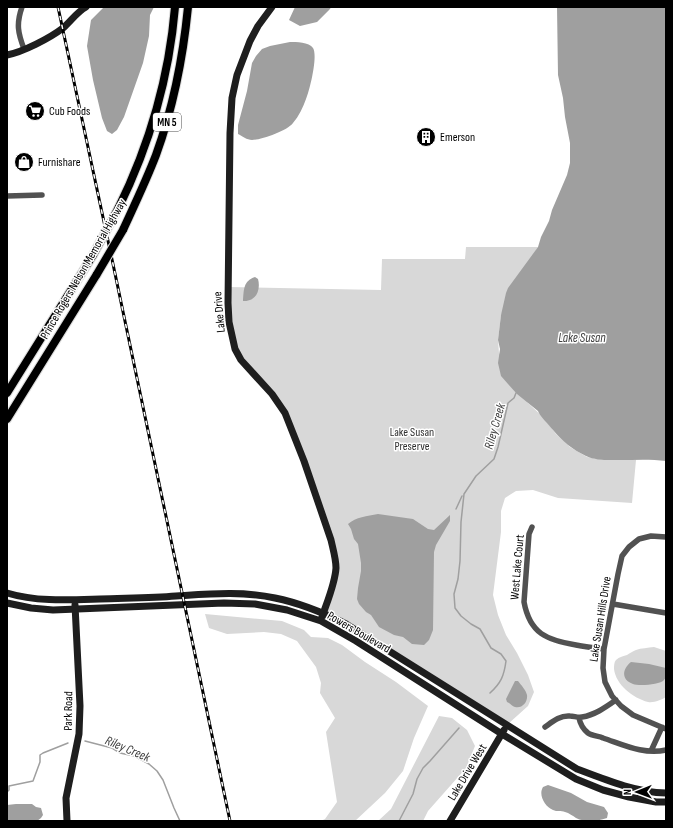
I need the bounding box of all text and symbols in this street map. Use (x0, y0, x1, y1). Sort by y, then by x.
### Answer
supermarket icon: Cub Foods (24, 100, 46, 122)
place label: Cub Foods (49, 104, 90, 119)
road number: MN 5 (153, 113, 181, 131)
building icon: Emerson (415, 126, 437, 148)
place label: Emerson (440, 130, 475, 145)
shop icon: Furnishare (13, 151, 35, 173)
place label: Furnishare (38, 155, 81, 170)
street label: Prince Rogers Nelson Memorial Highway (37, 196, 130, 342)
street label: Lake Drive (210, 291, 229, 333)
water label: Lake Susan (558, 330, 606, 346)
water label: Riley Creek (481, 400, 509, 451)
park label: Lake Susan Preserve (390, 425, 434, 454)
street label: West Lake Court (507, 533, 528, 600)
street label: Lake Susan Hills Drive (586, 575, 615, 663)
street label: Powers Boulevard (324, 608, 393, 657)
street label: Park Road (61, 691, 76, 731)
water label: Riley Creek (103, 732, 153, 766)
street label: Lake Drive West (445, 741, 490, 803)
north arrow (617, 772, 657, 812)
text: N (621, 789, 634, 795)

